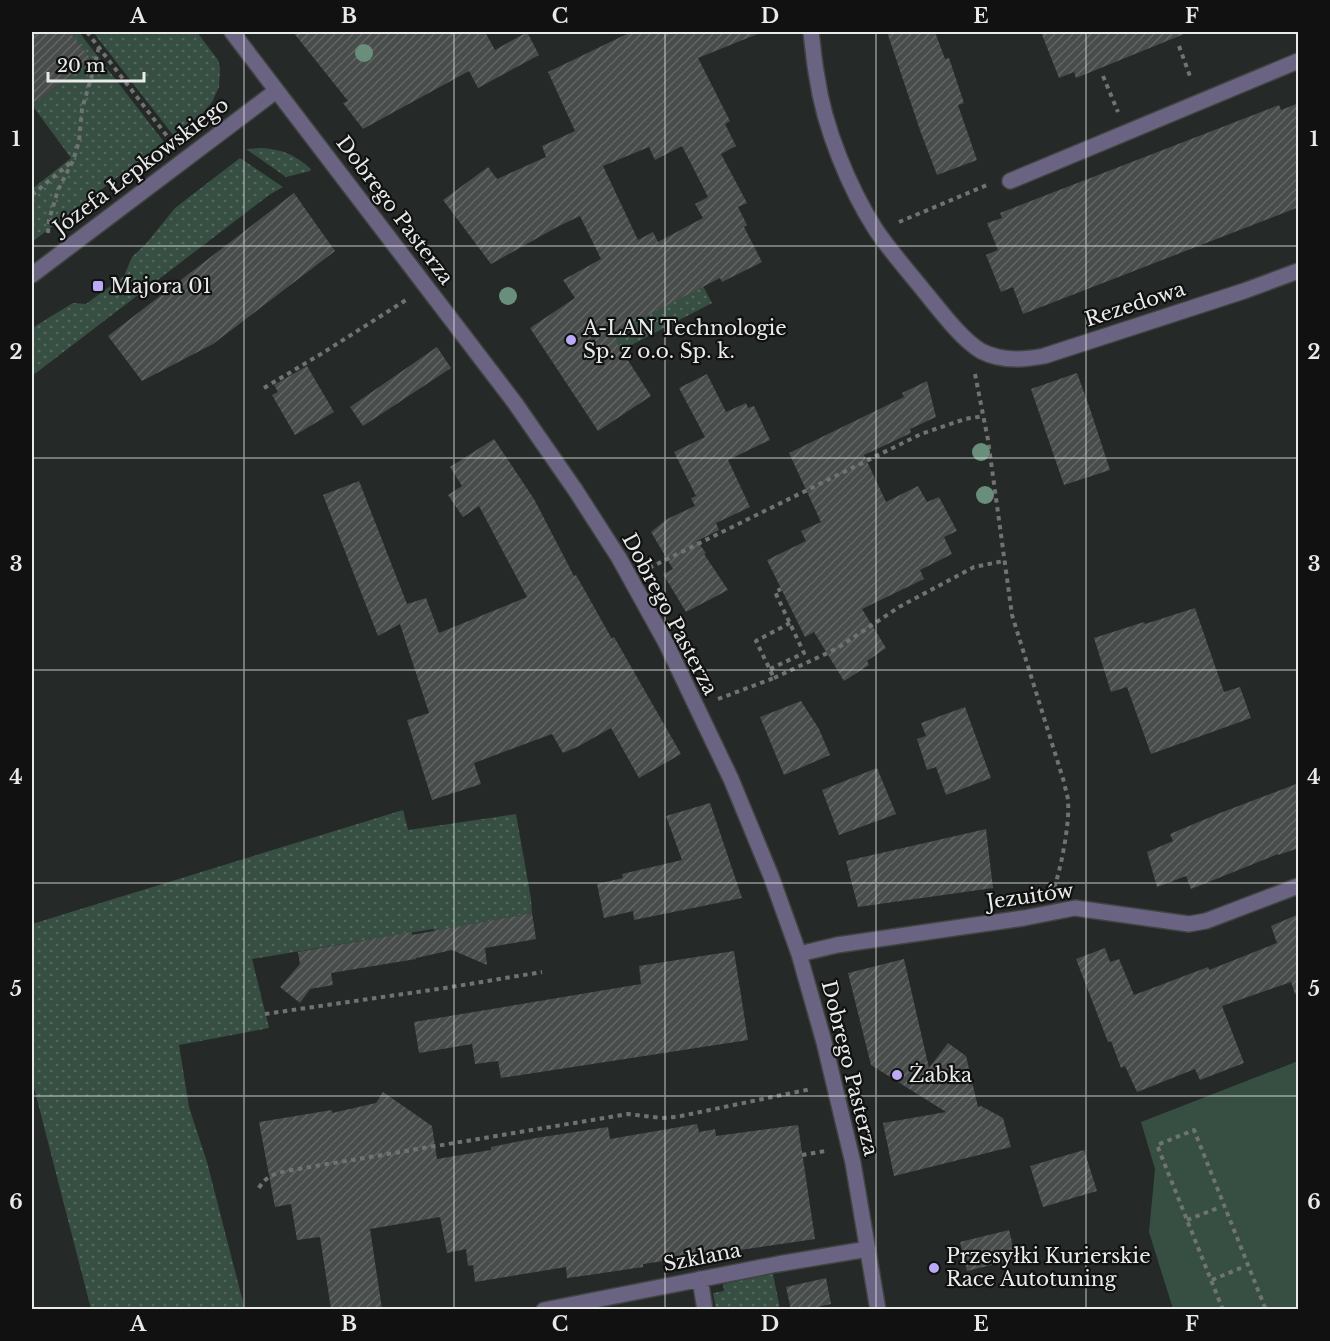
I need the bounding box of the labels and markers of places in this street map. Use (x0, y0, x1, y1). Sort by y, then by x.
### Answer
place label: Majora 01 (110, 274, 211, 298)
marker: Majora 01 (91, 279, 105, 293)
place label: A-LAN Technologie Sp. z o.o. Sp. k. (582, 316, 787, 363)
marker: A-LAN Technologie Sp. z o.o. Sp. k. (564, 333, 578, 347)
place label: Żabka (909, 1062, 973, 1087)
marker: Żabka (890, 1068, 904, 1082)
place label: Przesyłki Kurierskie Race Autotuning (946, 1244, 1151, 1291)
marker: Przesyłki Kurierskie Race Autotuning (927, 1261, 941, 1275)

